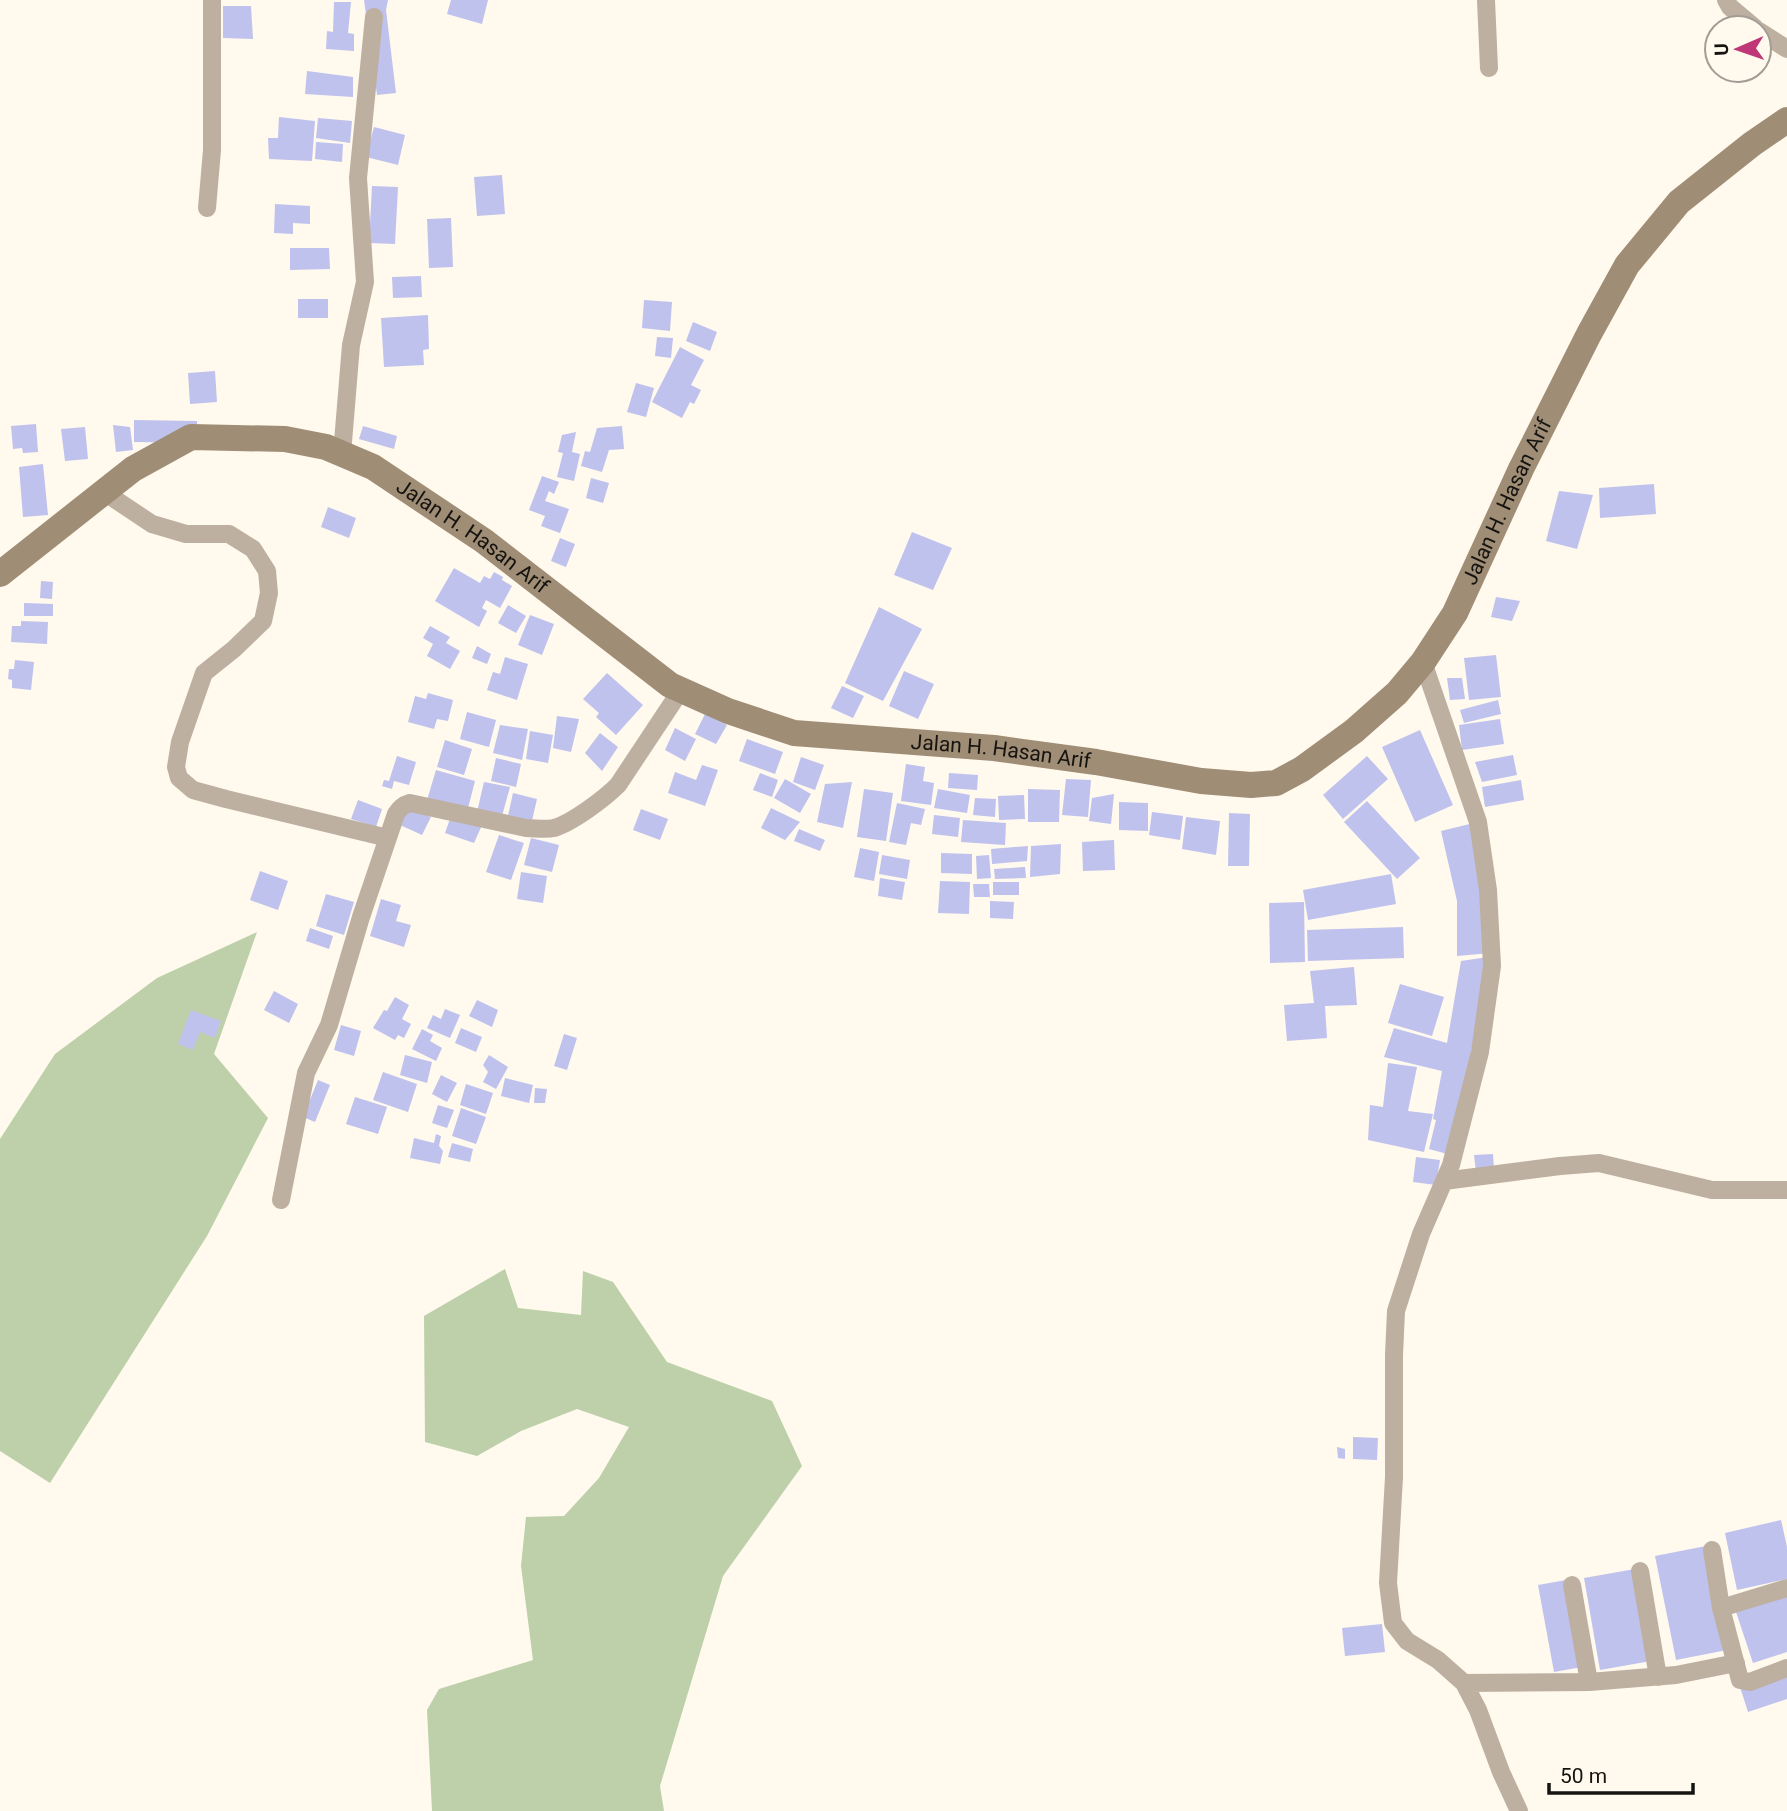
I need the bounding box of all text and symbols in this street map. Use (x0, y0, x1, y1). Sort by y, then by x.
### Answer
north arrow (1703, 14, 1773, 84)
text: U (1710, 43, 1733, 56)
street label: Jalan H. Hasan Arif (1458, 414, 1557, 589)
street label: Jalan H. Hasan Arif (392, 474, 554, 599)
street label: Jalan H. Hasan Arif (910, 730, 1093, 773)
scale bar (1549, 1752, 1692, 1796)
text: 50 m (1560, 1764, 1607, 1788)

